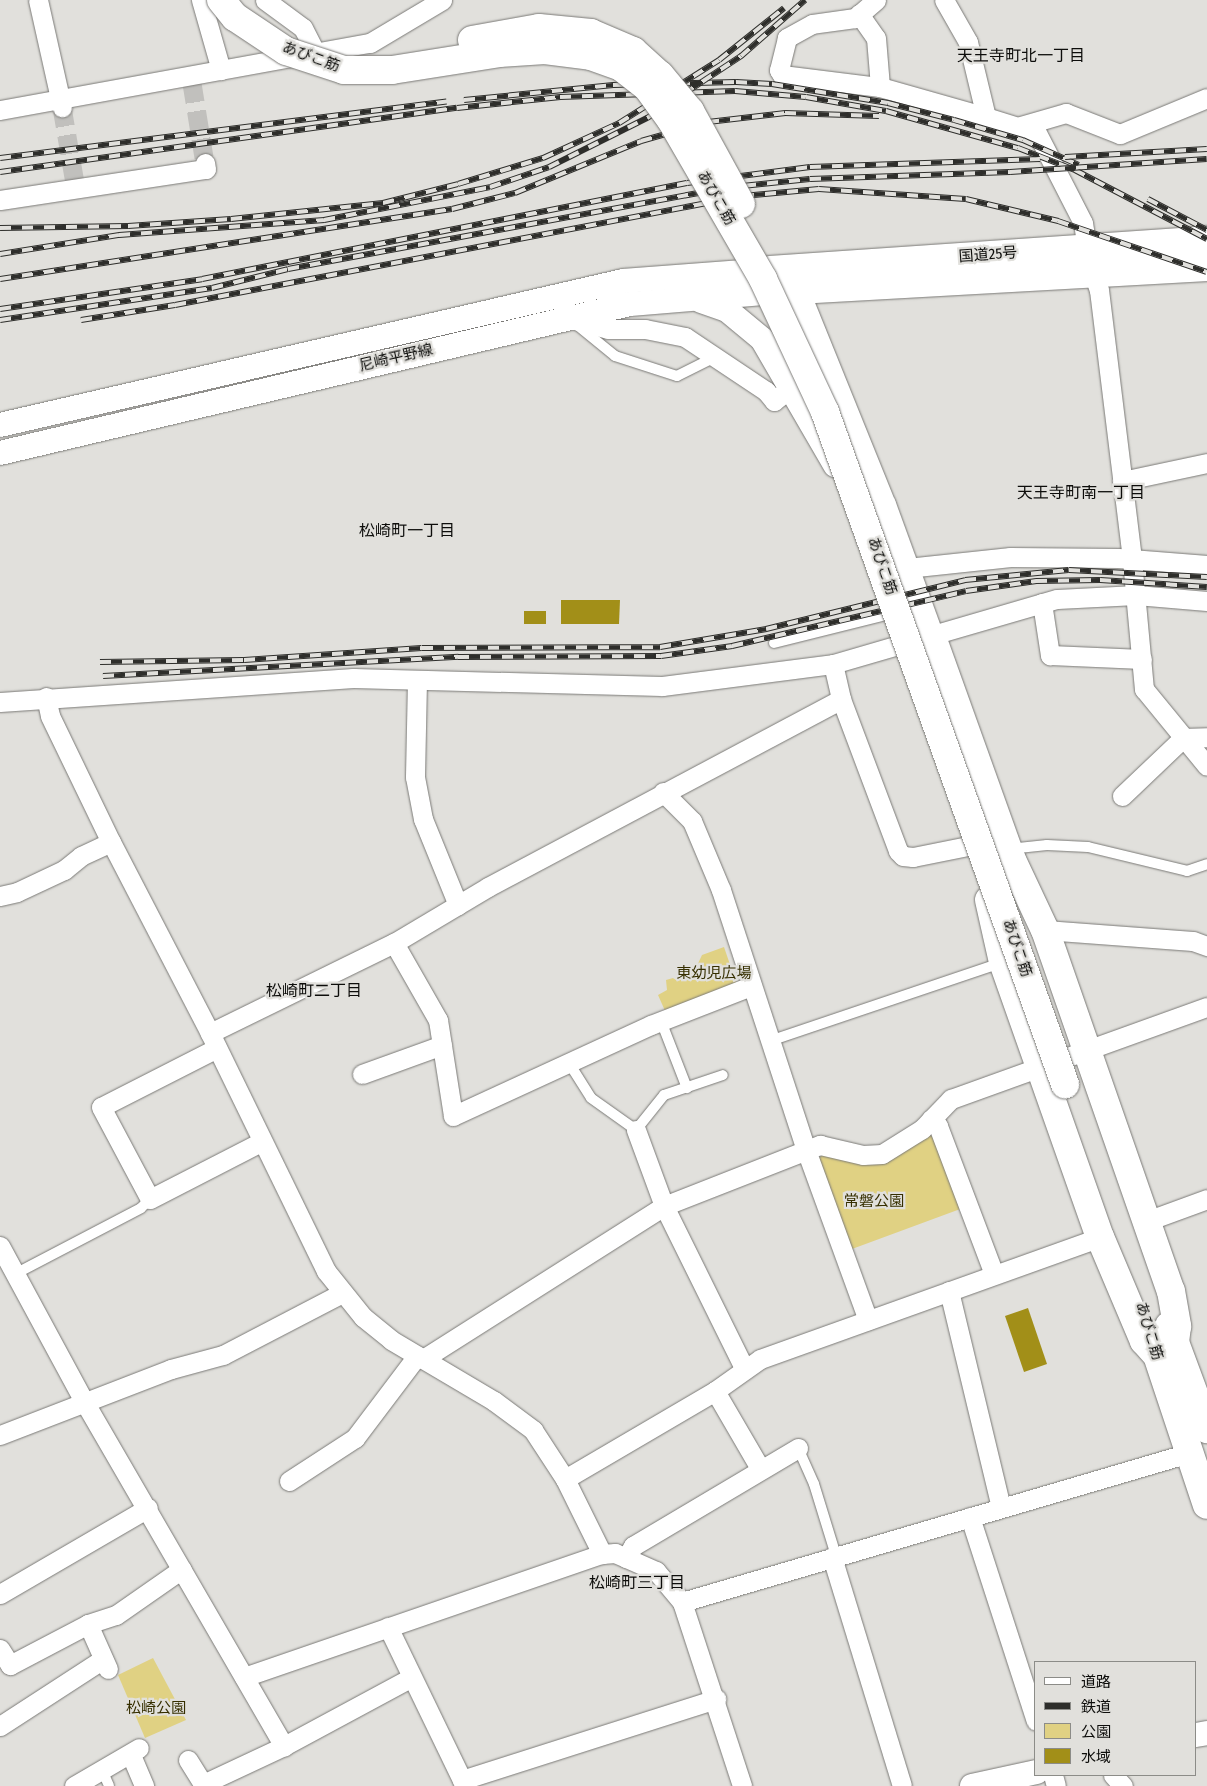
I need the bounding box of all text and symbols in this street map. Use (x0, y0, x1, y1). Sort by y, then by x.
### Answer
street label: あびこ筋 (280, 38, 342, 76)
district label: 天王寺町北一丁目 (957, 46, 1085, 66)
street label: あびこ筋 (693, 168, 739, 228)
street label: 国道25号 (958, 244, 1018, 266)
street label: 尼崎平野線 (357, 341, 435, 375)
district label: 天王寺町南一丁目 (1017, 483, 1145, 503)
district label: 松崎町一丁目 (359, 521, 455, 541)
street label: あびこ筋 (864, 535, 900, 597)
street label: あびこ筋 (999, 917, 1035, 979)
park label: 東幼児広場 (677, 965, 751, 983)
district label: 松崎町二丁目 (266, 981, 362, 1001)
park label: 常磐公園 (844, 1193, 904, 1211)
street label: あびこ筋 (1132, 1300, 1166, 1362)
district label: 松崎町三丁目 (589, 1573, 685, 1593)
legend (1034, 1661, 1197, 1776)
text: 道路 (1081, 1673, 1111, 1691)
text: 鉄道 (1081, 1698, 1111, 1716)
park label: 松崎公園 (126, 1700, 186, 1718)
text: 公園 (1081, 1723, 1111, 1741)
text: 水域 (1081, 1748, 1111, 1766)

